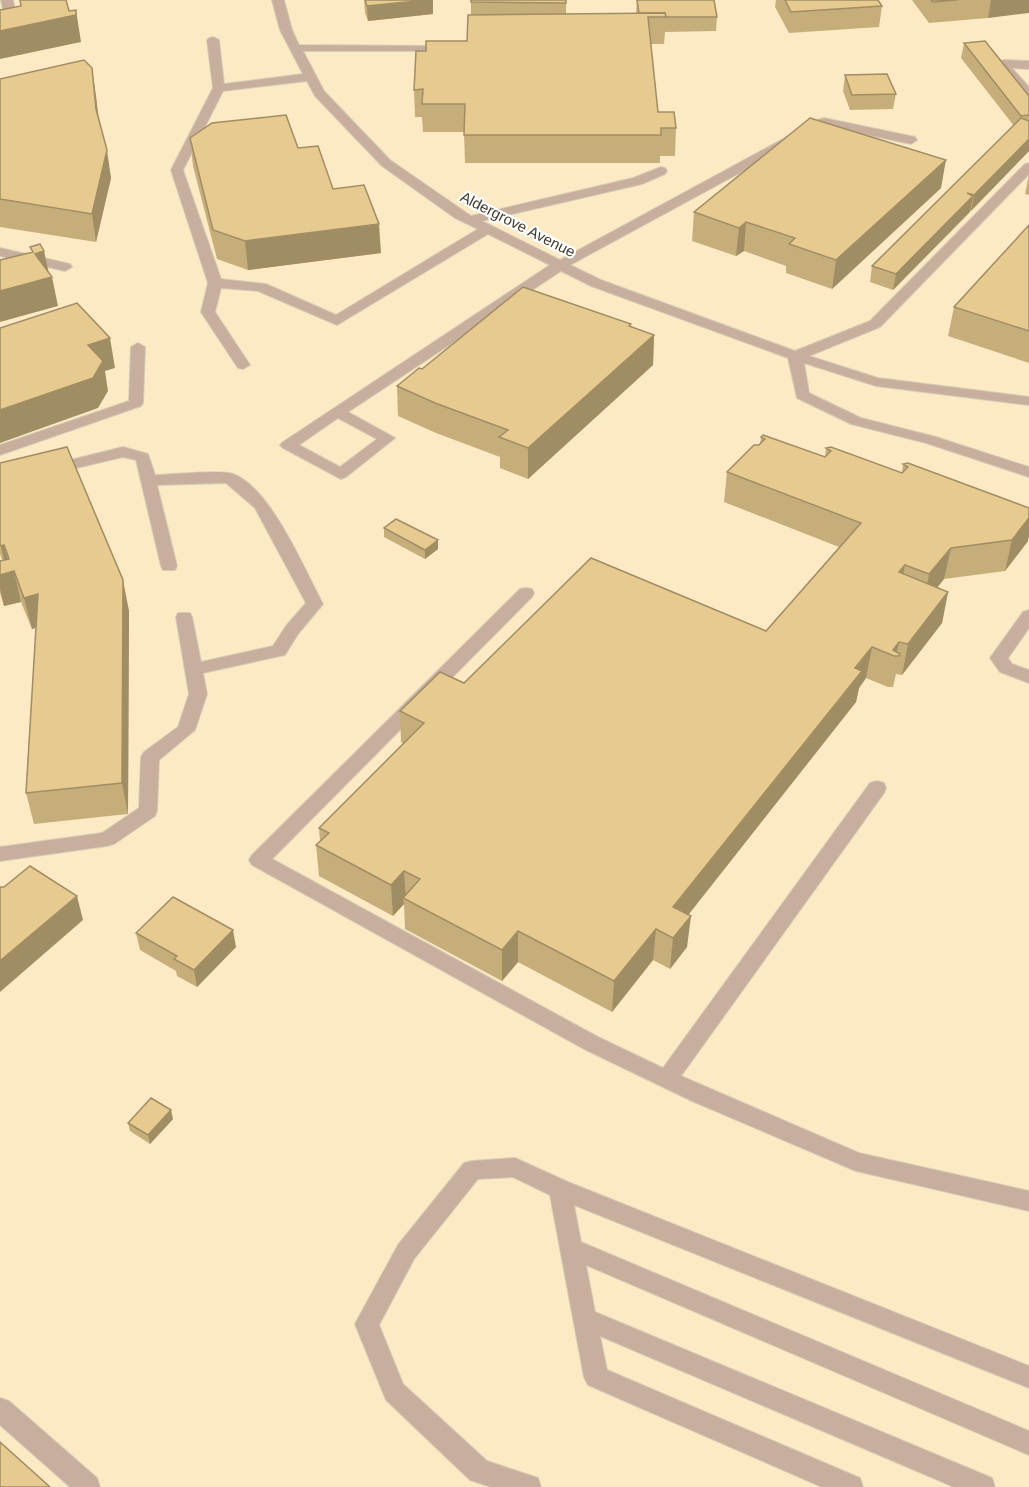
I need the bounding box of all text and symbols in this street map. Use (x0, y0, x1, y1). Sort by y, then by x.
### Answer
street label: Aldergrove Avenue (458, 188, 578, 260)

